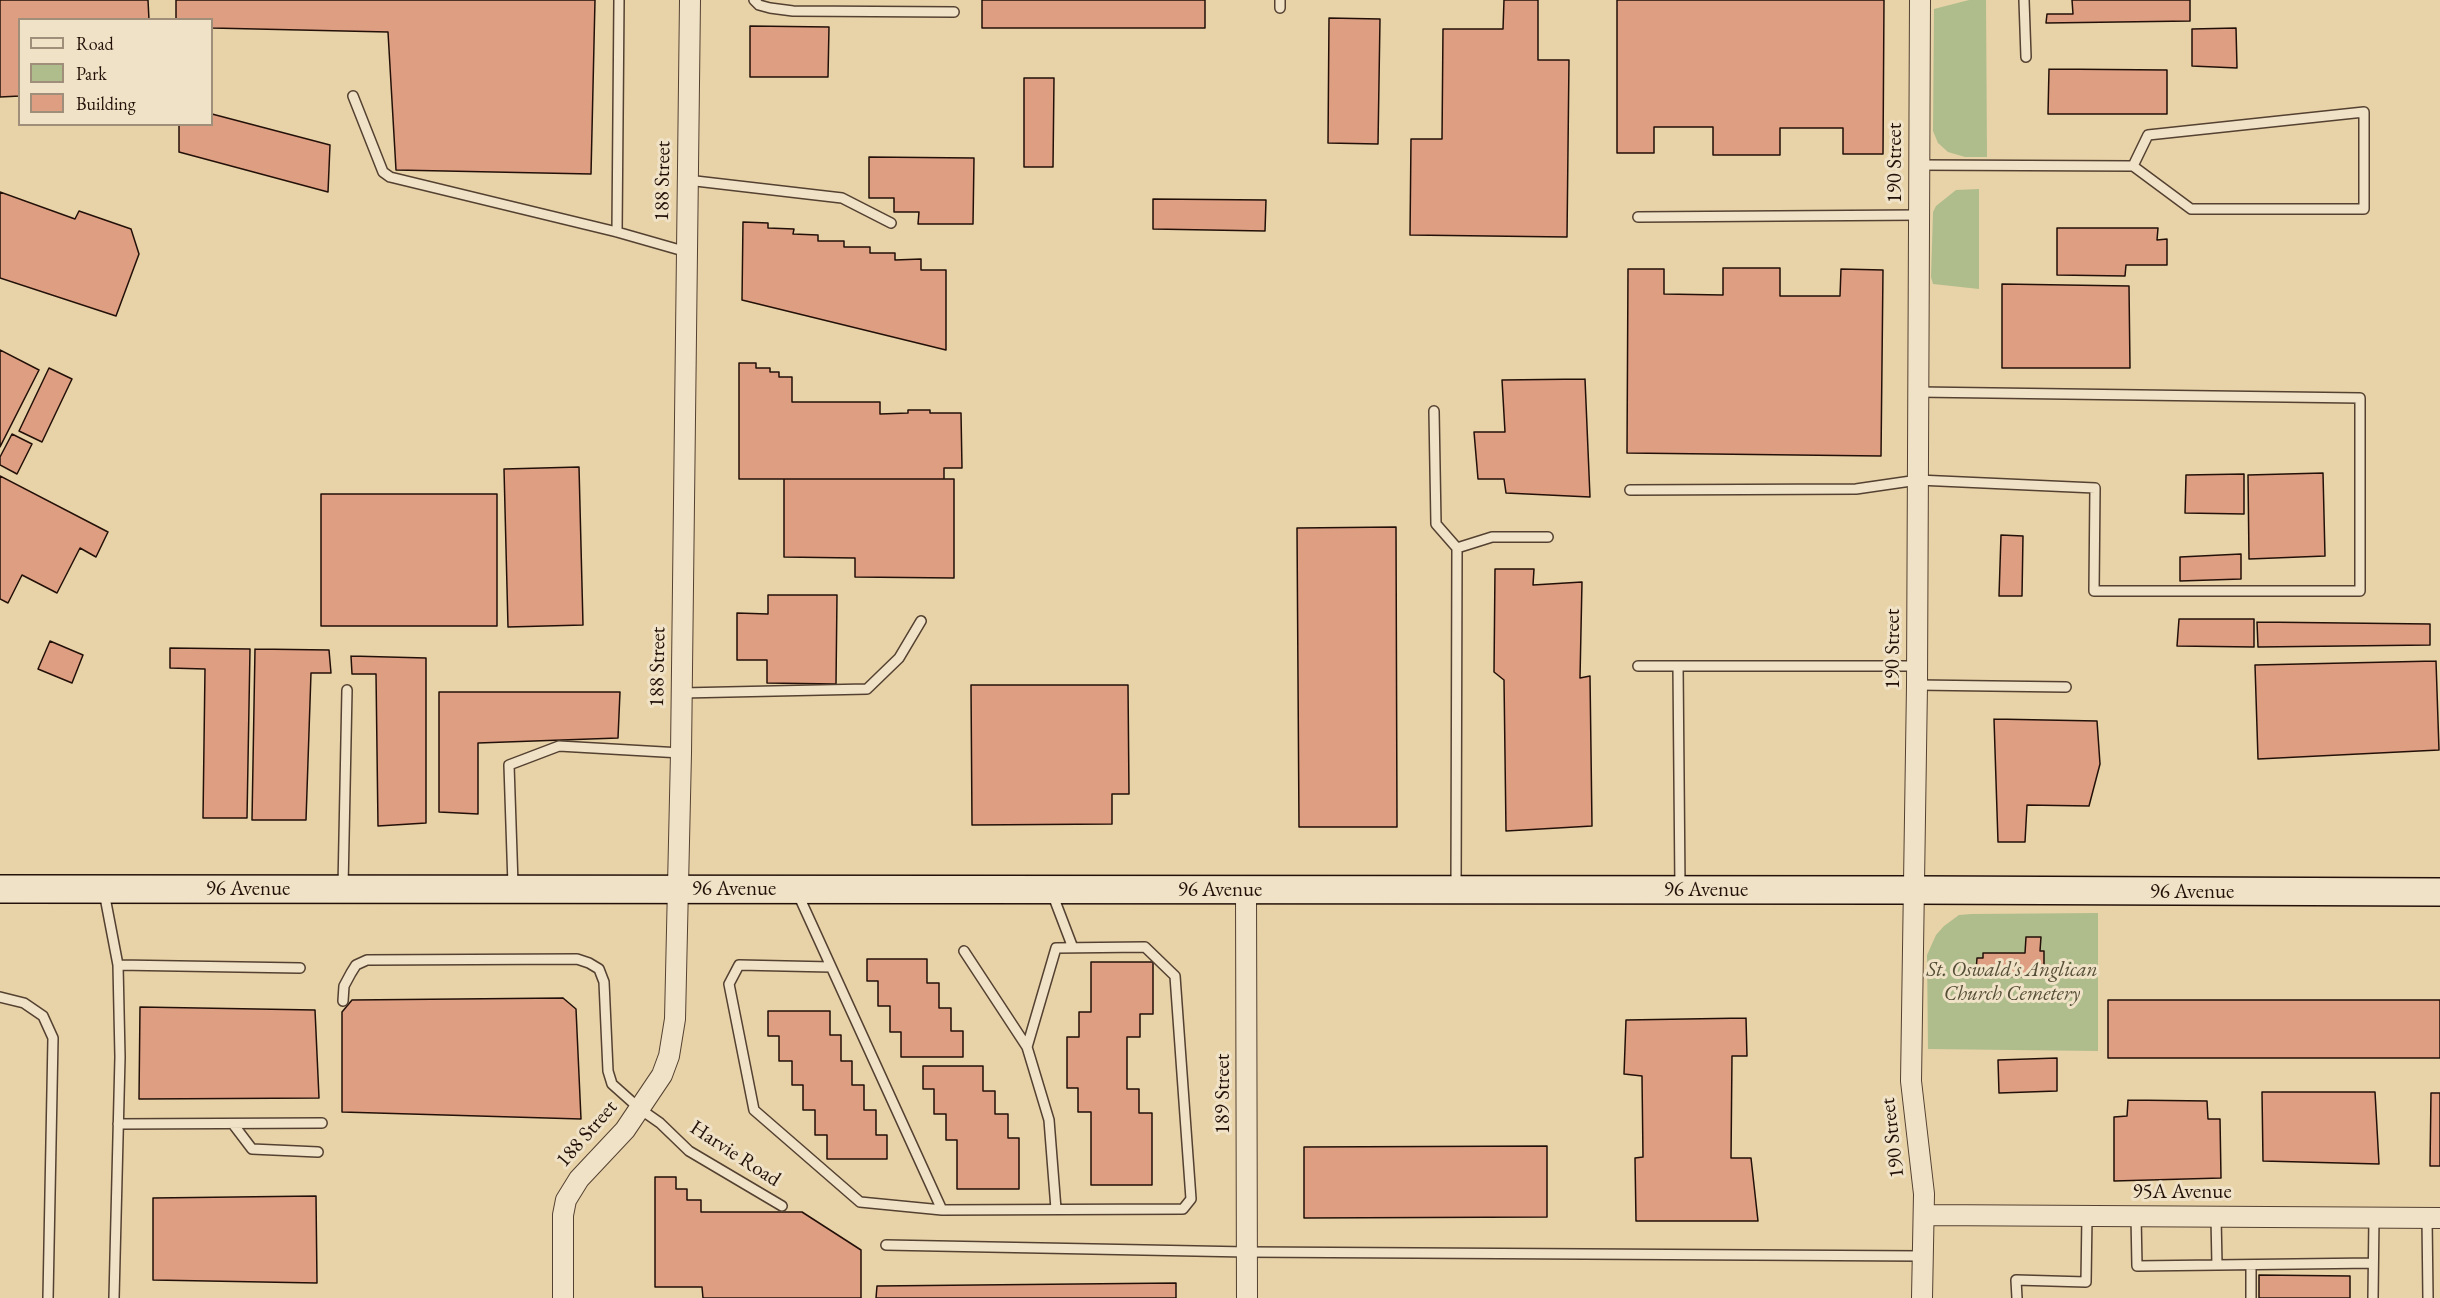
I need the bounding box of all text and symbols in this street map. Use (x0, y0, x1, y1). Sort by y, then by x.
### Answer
legend (18, 18, 213, 126)
text: Road (76, 32, 114, 55)
text: Park (76, 62, 107, 85)
text: Building (76, 92, 136, 115)
street label: 190 Street (1882, 123, 1908, 203)
street label: 188 Street (650, 140, 676, 222)
street label: 190 Street (1880, 609, 1906, 689)
street label: 188 Street (645, 626, 671, 708)
street label: 96 Avenue (206, 876, 290, 902)
street label: 96 Avenue (692, 876, 776, 902)
street label: 96 Avenue (1178, 877, 1262, 903)
street label: 96 Avenue (1664, 877, 1748, 903)
street label: 96 Avenue (2150, 879, 2234, 905)
park label: St. Oswald's Anglican Church Cemetery (1927, 957, 2097, 1007)
street label: 189 Street (1210, 1054, 1236, 1134)
street label: 188 Street (551, 1095, 623, 1173)
street label: 190 Street (1876, 1096, 1910, 1180)
street label: Harvie Road (685, 1115, 785, 1193)
street label: 95A Avenue (2132, 1179, 2232, 1205)

